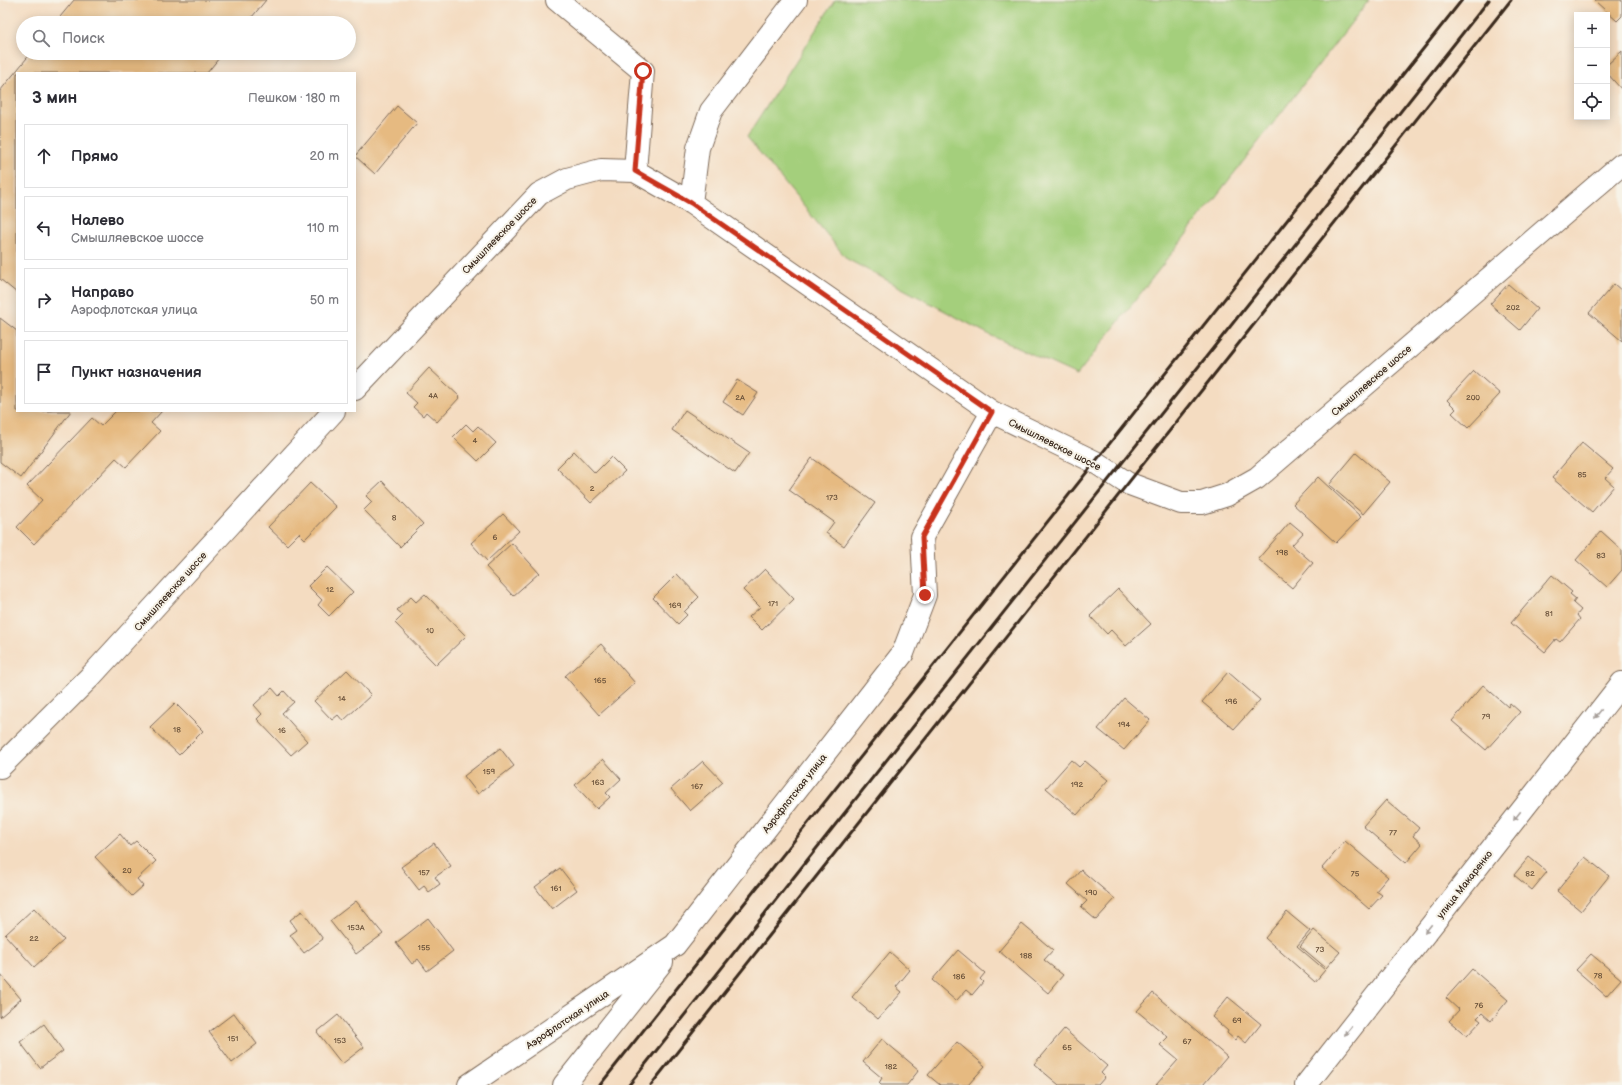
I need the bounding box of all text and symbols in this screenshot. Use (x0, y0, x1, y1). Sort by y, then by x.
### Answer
map controls (1574, 12, 1610, 120)
button: + (1574, 12, 1610, 48)
search box (16, 16, 356, 60)
icon: search (30, 27, 52, 49)
text: Поиск (62, 29, 105, 48)
button: − (1574, 48, 1610, 84)
route start (634, 62, 652, 80)
button: locate (1574, 84, 1610, 120)
text: 3 мин (32, 88, 77, 108)
text: Пешком · 180 m (248, 90, 340, 106)
icon: ahead (33, 145, 55, 167)
text: Прямо (71, 147, 118, 166)
text: 20 m (309, 148, 339, 164)
street label: Смышляевское шоссе (460, 194, 540, 277)
text: Налево (71, 211, 124, 230)
icon: left (33, 217, 55, 239)
text: 110 m (307, 220, 339, 236)
text: Смышляевское шоссе (71, 230, 204, 246)
text: Направо (71, 283, 134, 302)
icon: right (33, 289, 55, 311)
text: 50 m (310, 292, 339, 308)
text: Аэрофлотская улица (71, 302, 198, 318)
house number: 202 (1506, 303, 1520, 312)
street label: Смышляевское шоссе (1329, 342, 1414, 419)
icon: arrive (33, 361, 55, 383)
text: Пункт назначения (71, 363, 202, 382)
house number: 4А (428, 391, 438, 400)
house number: 2А (735, 393, 745, 402)
house number: 200 (1466, 393, 1480, 402)
street label: Смышляевское шоссе (1006, 416, 1103, 474)
house number: 4 (473, 436, 478, 445)
house number: 85 (1577, 470, 1587, 479)
house number: 2 (590, 484, 595, 493)
house number: 173 (826, 493, 838, 502)
house number: 8 (392, 513, 397, 522)
house number: 6 (493, 533, 498, 542)
house number: 198 (1276, 548, 1289, 557)
street label: Смышляевское шоссе (132, 549, 210, 634)
house number: 83 (1596, 551, 1606, 560)
house number: 12 (326, 585, 334, 594)
route end (916, 586, 934, 604)
house number: 171 (768, 599, 778, 608)
house number: 169 (669, 601, 682, 610)
house number: 81 (1545, 609, 1553, 618)
house number: 10 (426, 626, 434, 635)
house number: 165 (594, 676, 607, 685)
house number: 14 (338, 694, 346, 703)
house number: 196 (1225, 697, 1237, 706)
one-way arrow (1594, 708, 1602, 719)
house number: 79 (1482, 712, 1491, 721)
house number: 194 (1118, 720, 1130, 729)
house number: 18 (173, 725, 181, 734)
house number: 16 (278, 726, 286, 735)
street label: Аэрофлотская улица (759, 751, 830, 836)
house number: 159 (483, 767, 496, 776)
house number: 163 (592, 778, 605, 787)
house number: 192 (1071, 780, 1083, 789)
house number: 167 (691, 782, 703, 791)
one-way arrow (1513, 810, 1522, 821)
house number: 77 (1389, 828, 1397, 837)
street label: улица Макаренко (1435, 848, 1495, 921)
house number: 20 (122, 866, 132, 875)
house number: 157 (418, 868, 430, 877)
house number: 75 (1351, 869, 1360, 878)
house number: 82 (1525, 869, 1535, 878)
house number: 161 (550, 884, 562, 893)
house number: 190 (1085, 888, 1098, 897)
house number: 153А (347, 923, 365, 932)
one-way arrow (1424, 923, 1433, 934)
house number: 22 (29, 934, 39, 943)
house number: 155 (418, 943, 431, 952)
house number: 73 (1316, 945, 1324, 954)
house number: 188 (1020, 951, 1033, 960)
house number: 78 (1594, 971, 1603, 980)
house number: 186 (953, 972, 965, 981)
street label: Аэрофлотская улица (523, 988, 611, 1053)
house number: 76 (1475, 1001, 1484, 1010)
house number: 69 (1232, 1016, 1242, 1025)
one-way arrow (1344, 1026, 1352, 1037)
house number: 151 (228, 1034, 238, 1043)
house number: 153 (334, 1036, 346, 1045)
house number: 67 (1183, 1037, 1191, 1046)
house number: 65 (1062, 1043, 1072, 1052)
house number: 182 (885, 1062, 898, 1071)

